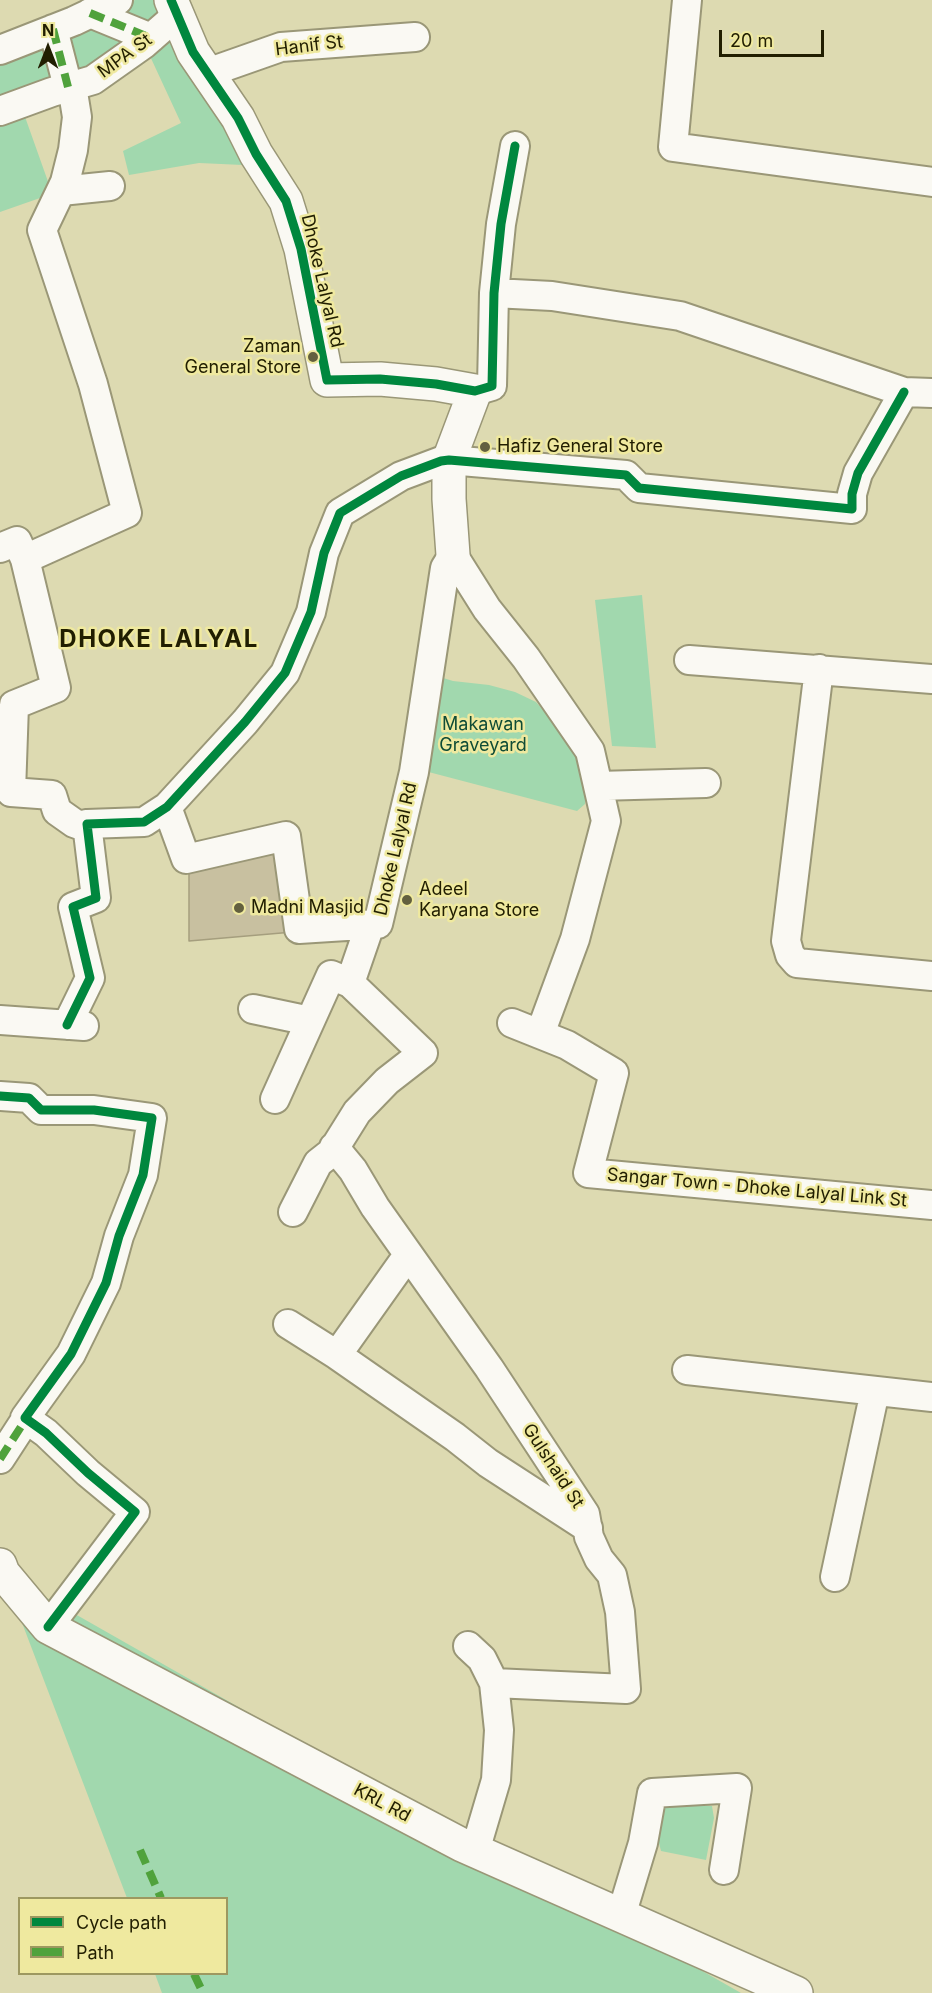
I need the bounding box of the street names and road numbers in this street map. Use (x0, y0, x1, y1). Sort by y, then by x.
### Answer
street label: MPA St (94, 29, 156, 83)
street label: Hanif St (274, 31, 344, 61)
street label: Dhoke Lalyal Rd (296, 212, 348, 350)
street label: Dhoke Lalyal Rd (370, 780, 422, 918)
street label: Sangar Town - Dhoke Lalyal Link St (606, 1164, 908, 1212)
street label: Gulshaid St (518, 1420, 588, 1512)
street label: KRL Rd (350, 1779, 414, 1827)

